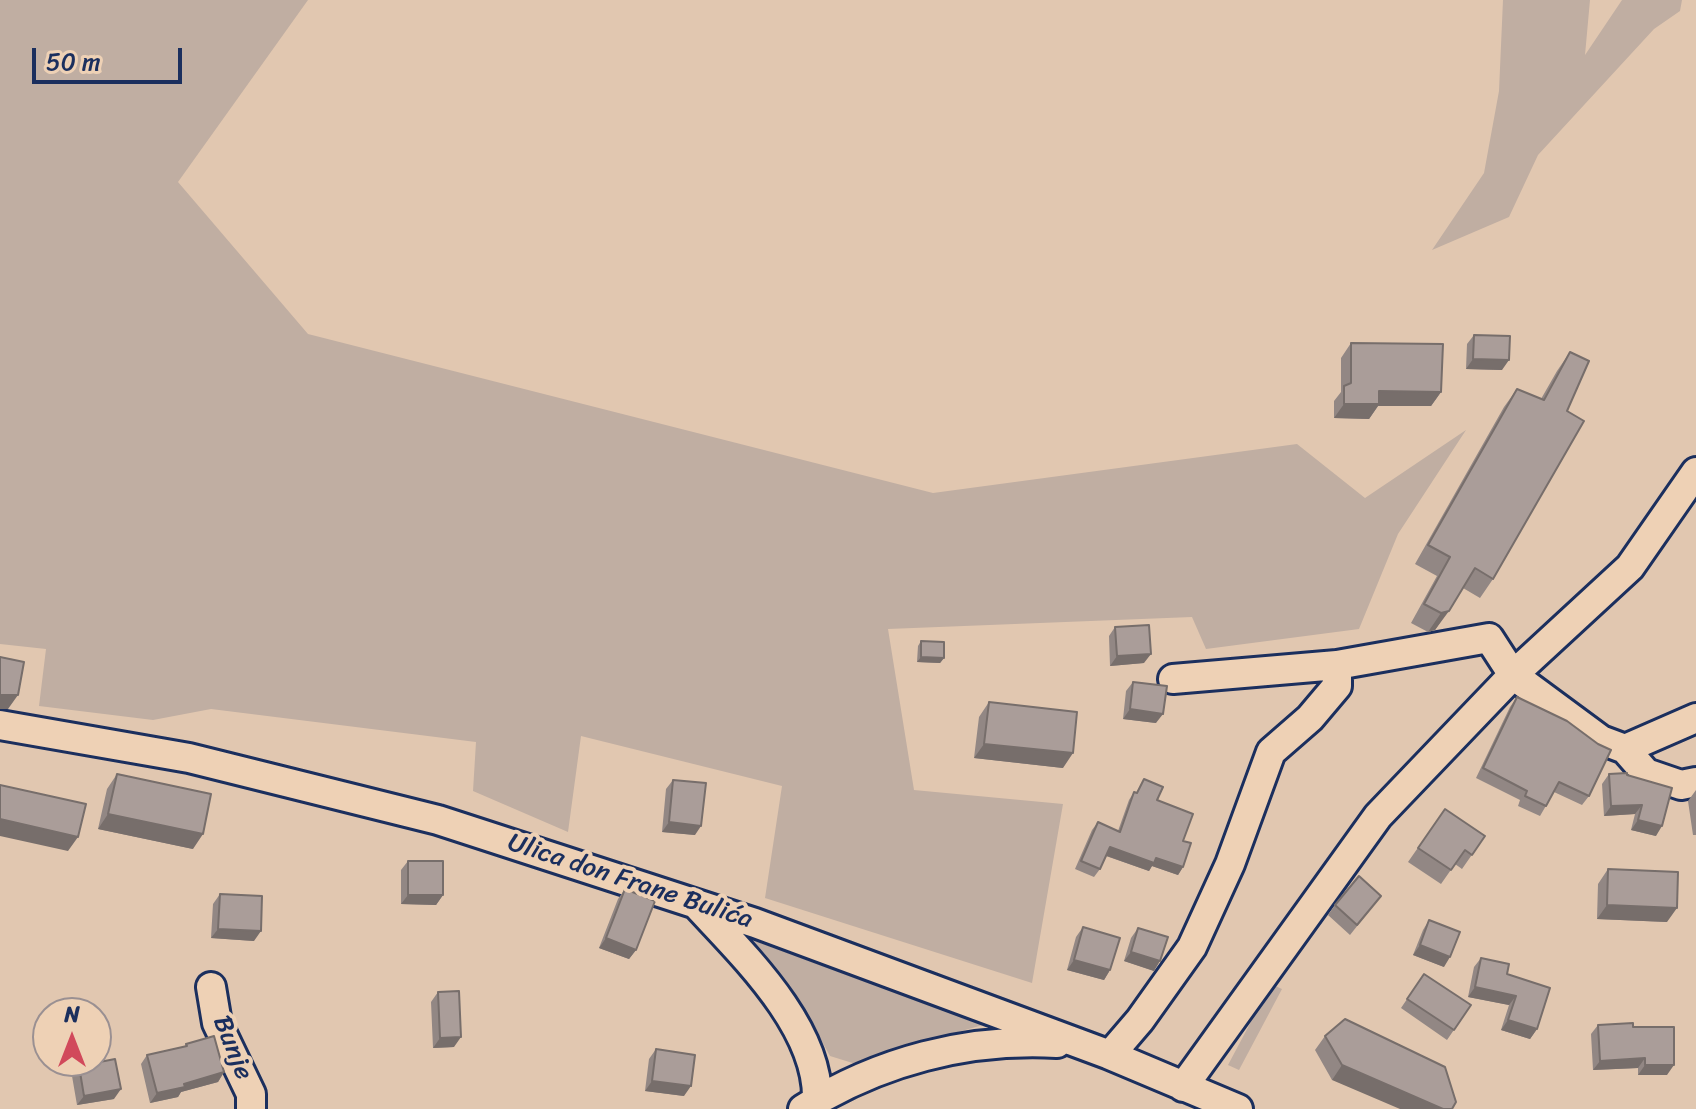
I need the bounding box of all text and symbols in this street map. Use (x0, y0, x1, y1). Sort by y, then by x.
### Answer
scale bar (36, 32, 186, 82)
text: 50 m (46, 41, 101, 83)
street label: Ulica don Frane Bulića (504, 828, 756, 936)
text: N (64, 995, 80, 1034)
north arrow (32, 997, 112, 1077)
street label: Bunje (205, 1011, 259, 1085)

